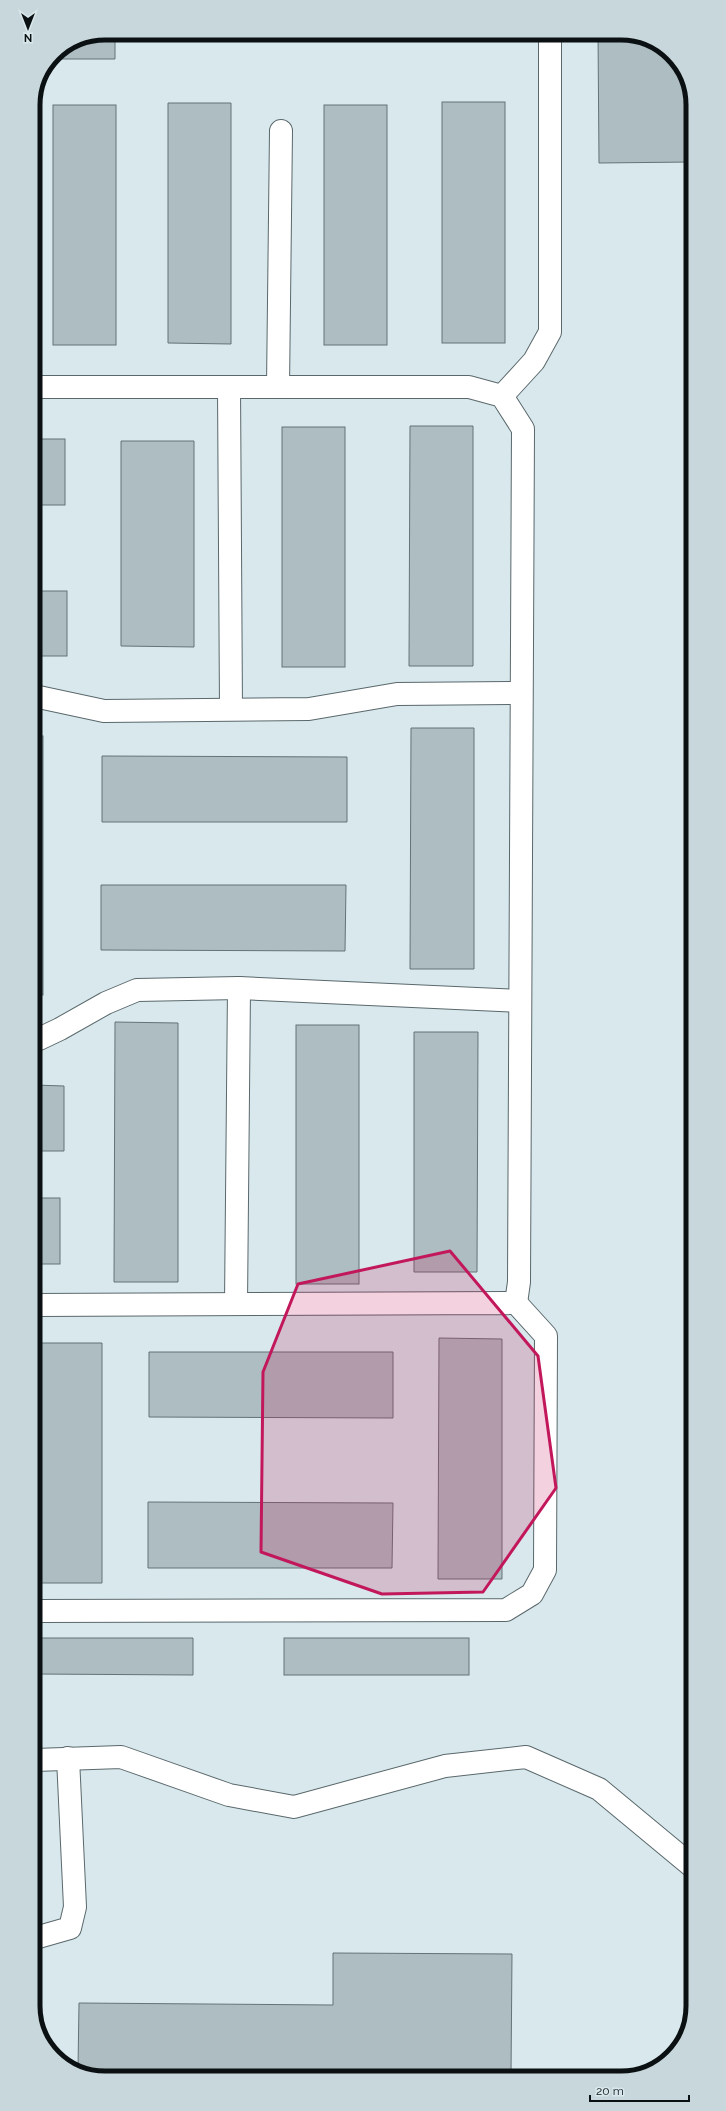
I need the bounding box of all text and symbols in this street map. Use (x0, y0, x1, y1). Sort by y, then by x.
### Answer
north arrow (8, 8, 48, 48)
text: N (24, 31, 32, 44)
scale bar (590, 2077, 689, 2103)
text: 20 m (596, 2084, 624, 2098)

